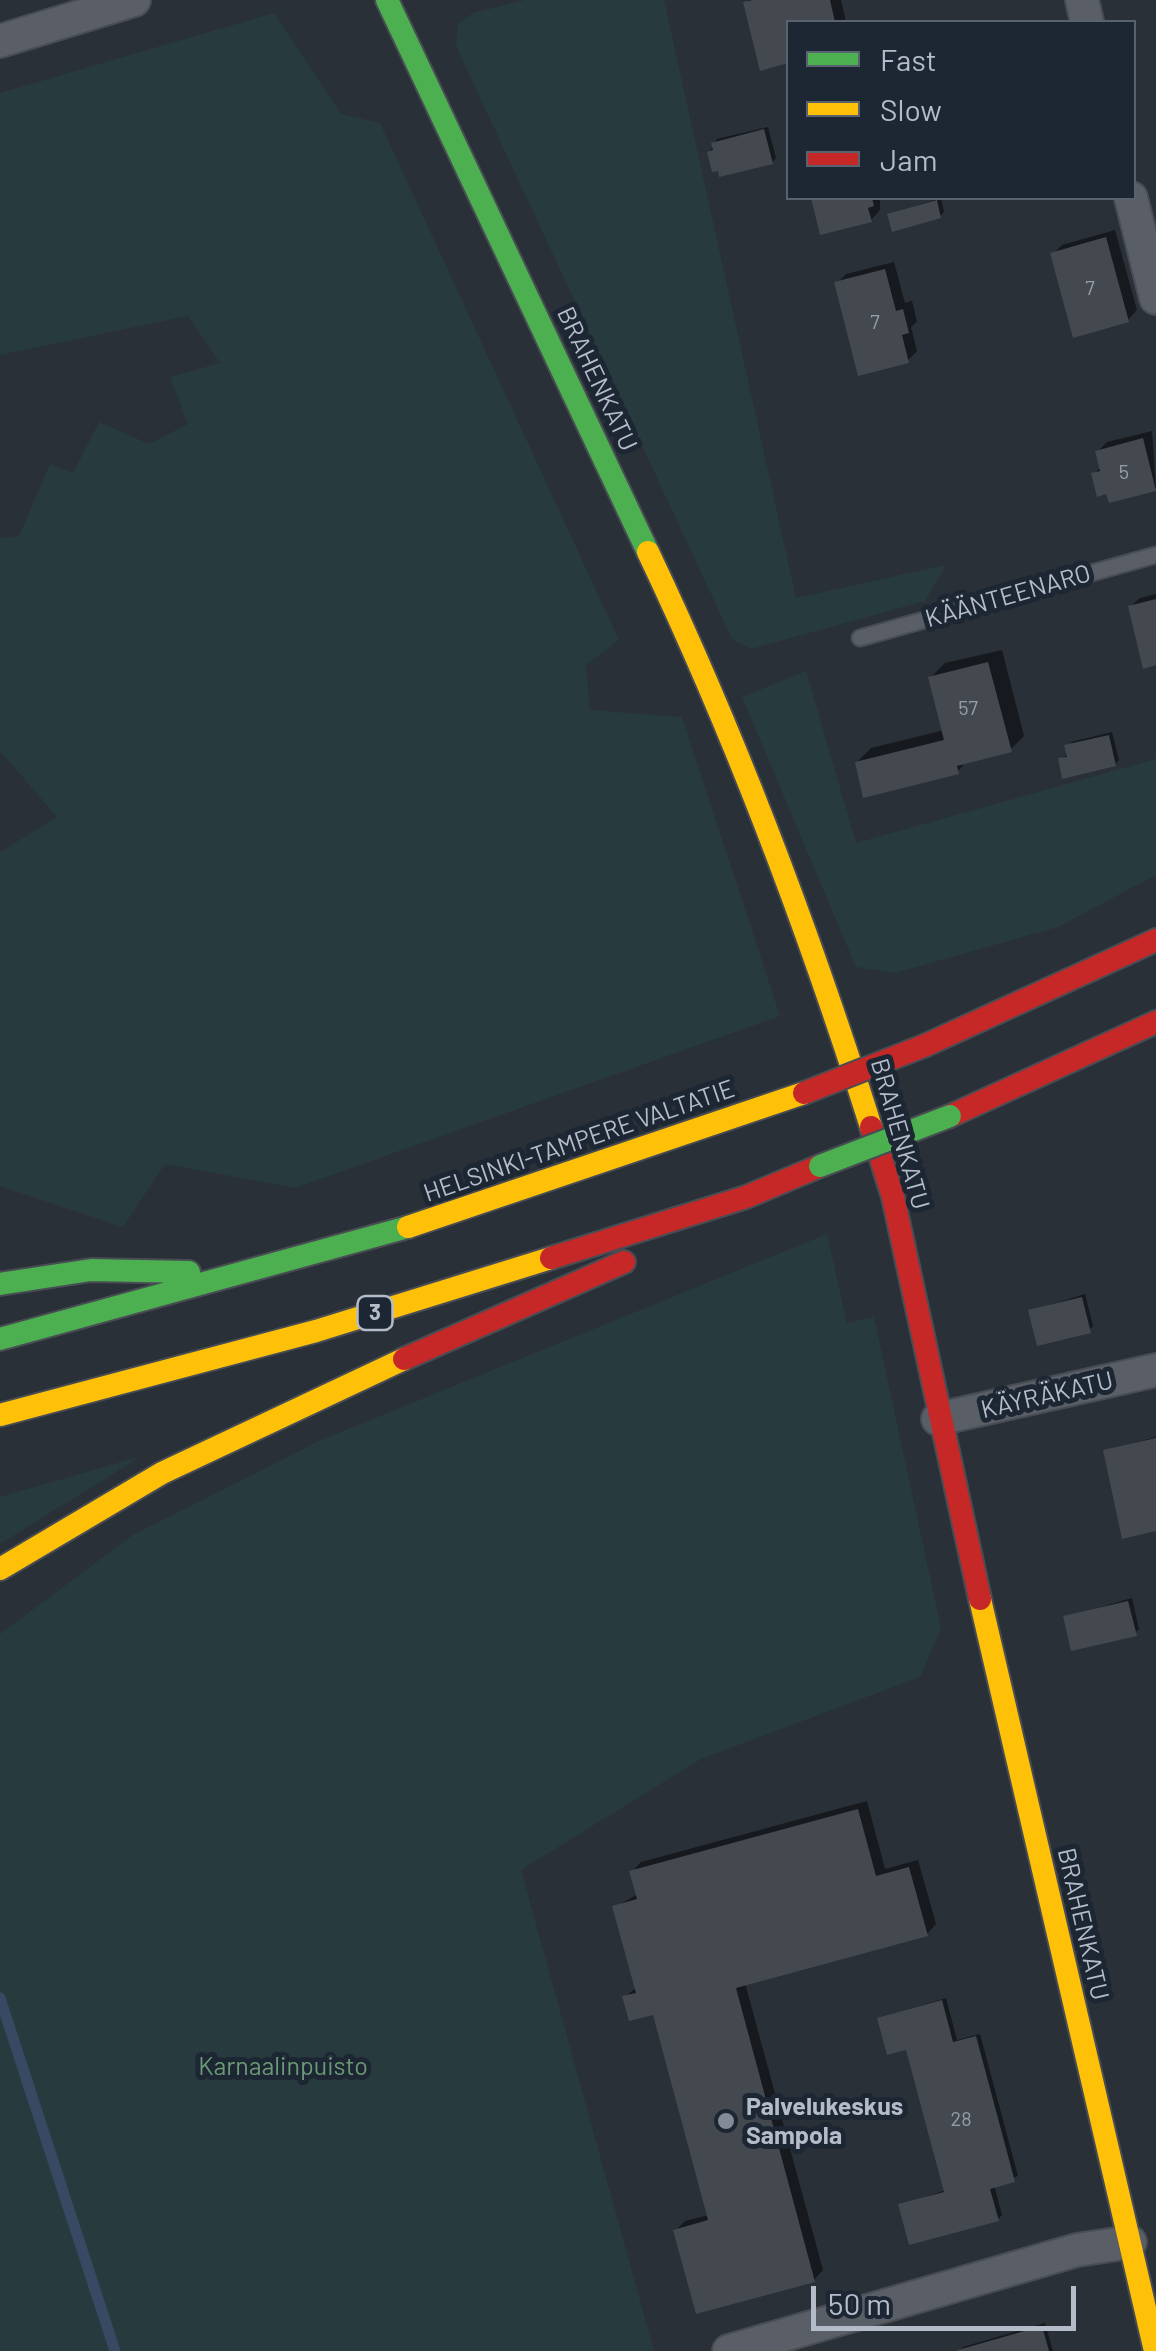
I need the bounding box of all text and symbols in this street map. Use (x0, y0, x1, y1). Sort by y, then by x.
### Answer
legend (786, 20, 1136, 200)
text: Fast (880, 41, 937, 77)
text: Slow (880, 91, 942, 127)
text: Jam (880, 141, 937, 177)
house number: 7 (1085, 276, 1095, 300)
street label: BRAHENKATU (551, 302, 643, 456)
house number: 7 (870, 310, 880, 334)
house number: 5 (1119, 460, 1129, 484)
street label: KÄÄNTEENARO (922, 558, 1094, 634)
house number: 57 (958, 696, 978, 720)
street label: BRAHENKATU (864, 1055, 936, 1213)
street label: HELSINKI-TAMPERE VALTATIE (420, 1074, 738, 1208)
road number: 3 (358, 1296, 392, 1330)
street label: KÄYRÄKATU (978, 1365, 1116, 1425)
street label: BRAHENKATU (1051, 1845, 1115, 2003)
park label: Karnaalinpuisto (198, 2052, 368, 2082)
place label: Palvelukeskus Sampola (746, 2092, 903, 2151)
house number: 28 (950, 2107, 972, 2131)
marker: Palvelukeskus Sampola (715, 2110, 737, 2132)
scale bar (816, 2266, 1081, 2328)
text: 50 m (828, 2285, 891, 2321)

